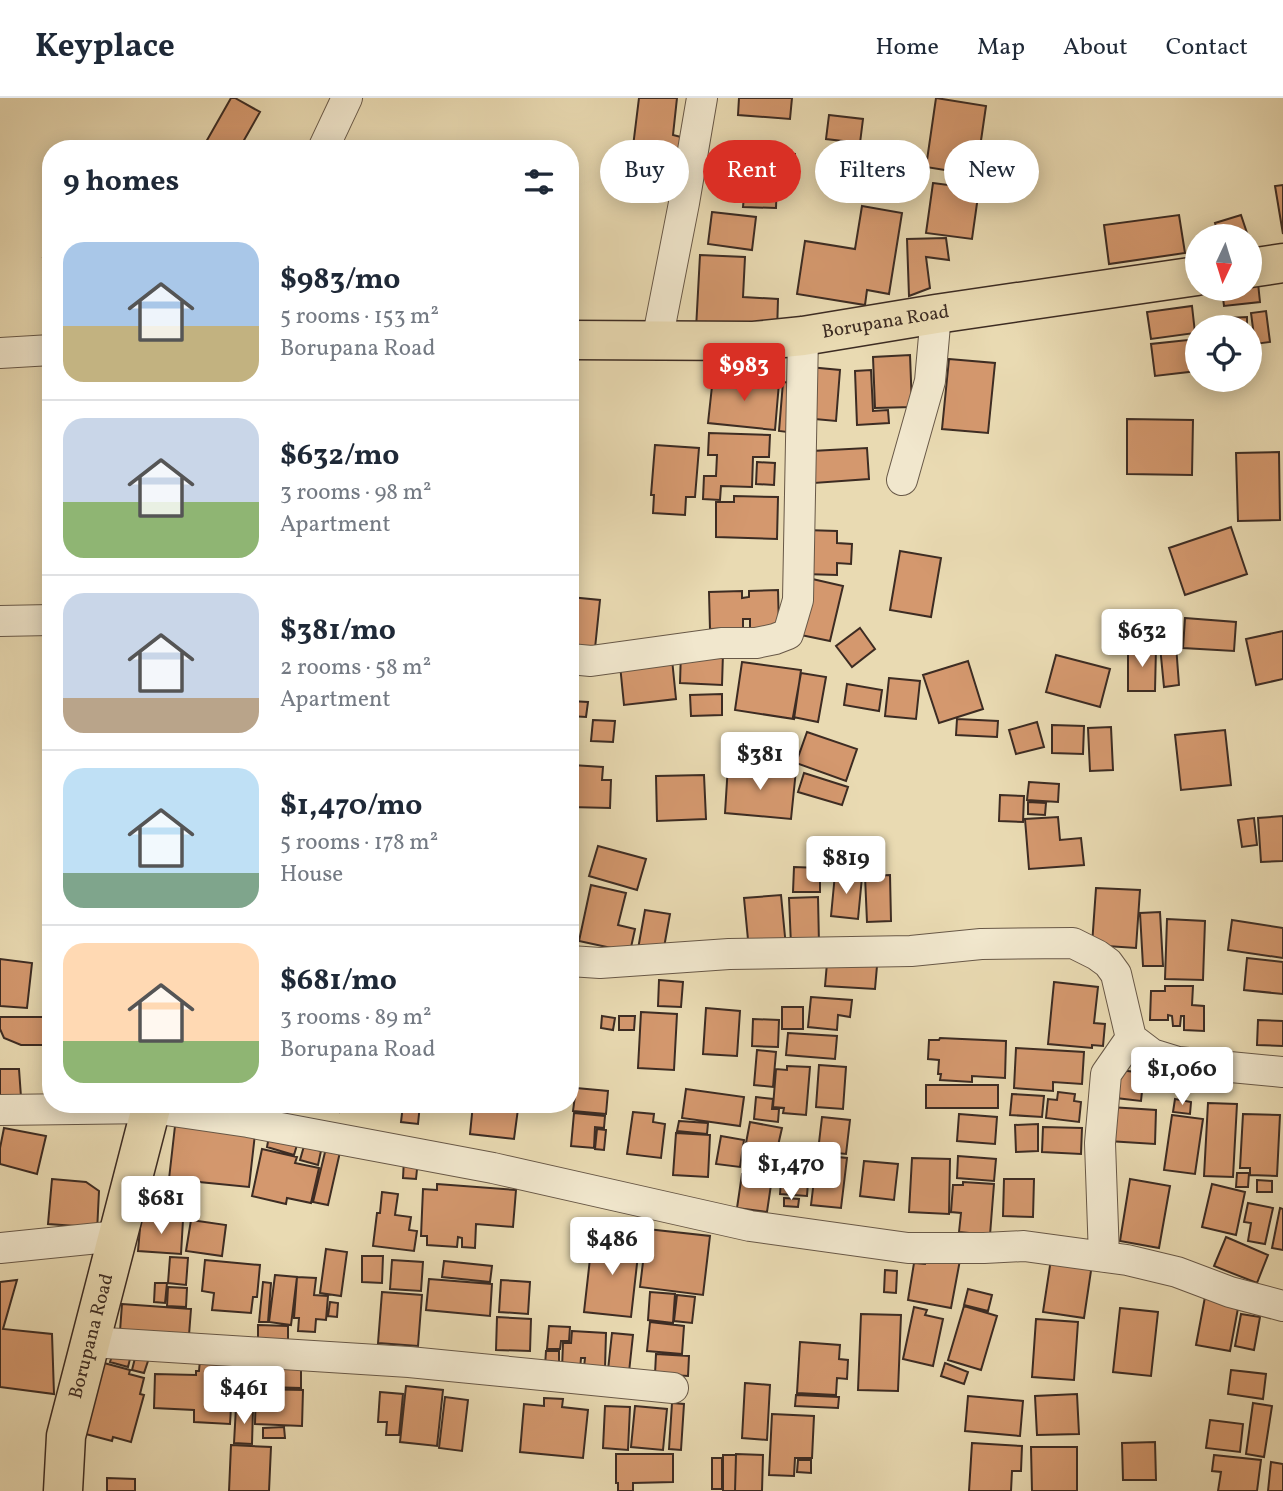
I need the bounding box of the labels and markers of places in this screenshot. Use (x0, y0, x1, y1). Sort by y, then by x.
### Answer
pin: $983 (703, 344, 785, 403)
pin: $632 (1101, 610, 1183, 669)
pin: $381 (719, 732, 801, 792)
pin: $819 (805, 836, 887, 896)
pin: $1,060 (1125, 1048, 1239, 1107)
pin: $1,470 (734, 1142, 848, 1202)
pin: $681 (120, 1176, 202, 1236)
pin: $486 (571, 1218, 653, 1277)
pin: $461 (203, 1366, 285, 1426)

